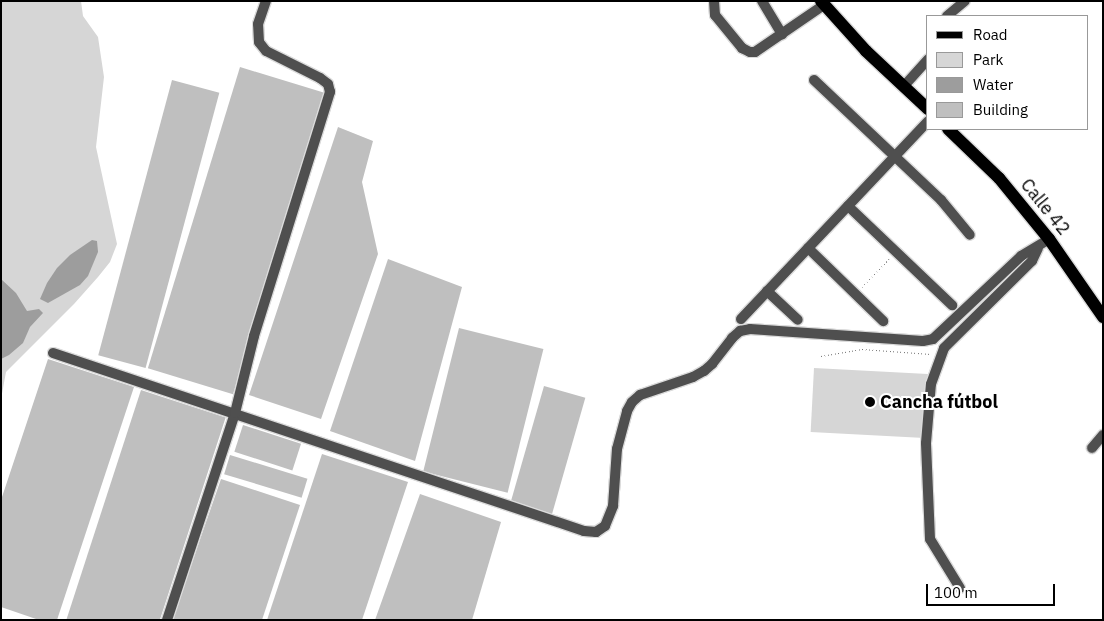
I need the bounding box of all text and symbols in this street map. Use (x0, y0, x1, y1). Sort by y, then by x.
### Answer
legend (926, 15, 1089, 130)
text: Road (973, 25, 1008, 44)
text: Park (973, 50, 1003, 69)
text: Water (973, 75, 1013, 94)
text: Building (973, 100, 1028, 119)
street label: Calle 42 (1016, 174, 1074, 240)
place label: Cancha fútbol (880, 391, 998, 413)
marker: Cancha fútbol (864, 396, 876, 408)
scale bar (929, 574, 1058, 606)
text: 100 m (934, 583, 978, 602)

